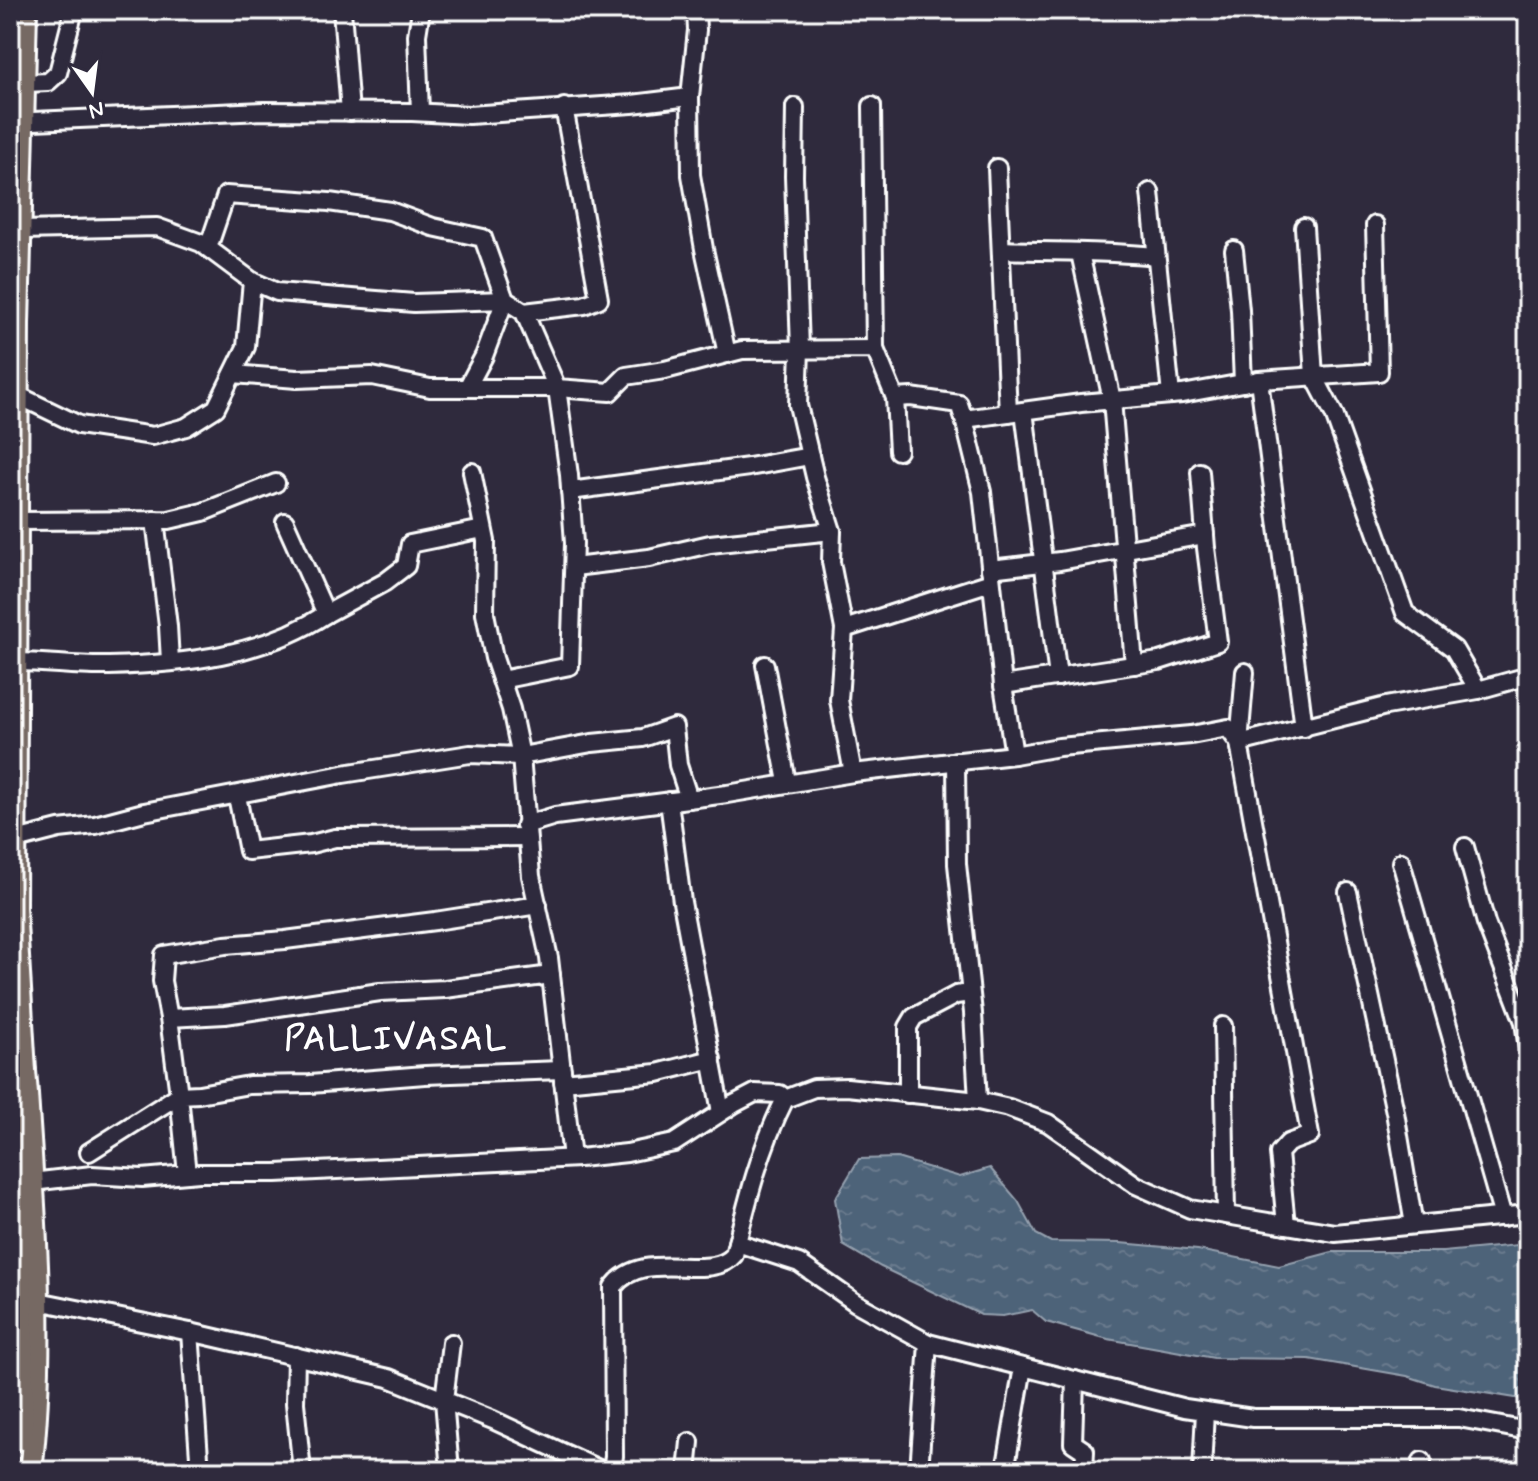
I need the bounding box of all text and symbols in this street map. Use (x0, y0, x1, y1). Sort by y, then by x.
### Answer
north arrow (52, 52, 132, 132)
text: N (86, 94, 107, 125)
district label: PALLIVASAL (284, 1017, 508, 1062)

